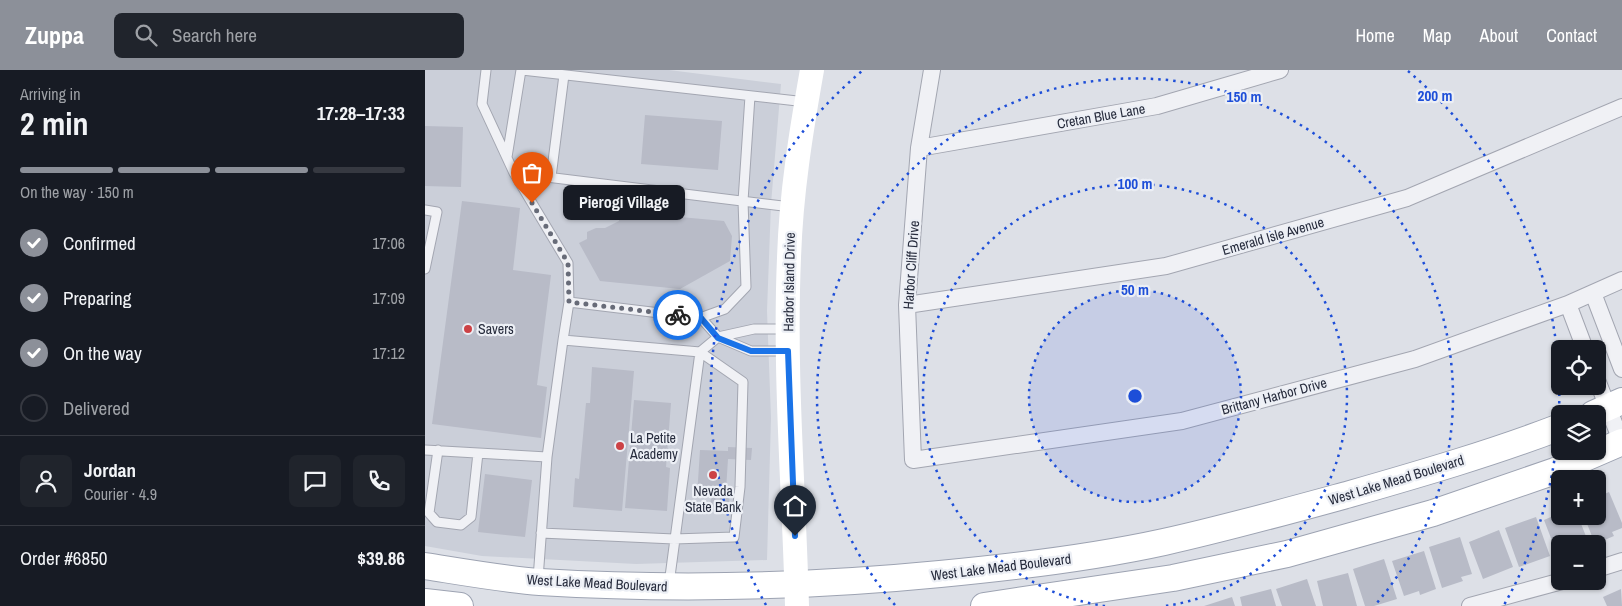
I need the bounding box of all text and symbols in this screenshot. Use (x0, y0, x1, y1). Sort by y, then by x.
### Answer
search box (114, 13, 464, 58)
text: Zuppa (25, 19, 84, 51)
icon: search (132, 21, 160, 49)
text: Search here (172, 22, 257, 48)
text: Home (1355, 23, 1395, 48)
text: Map (1423, 23, 1452, 48)
text: About (1480, 23, 1518, 48)
text: Contact (1546, 23, 1597, 48)
text: Arriving in (20, 83, 81, 105)
text: 200 m (1418, 85, 1452, 106)
text: 150 m (1227, 86, 1261, 107)
street label: Cretan Blue Lane (1055, 99, 1147, 133)
text: 17:28–17:33 (317, 100, 405, 126)
text: 2 min (20, 102, 89, 145)
pin (511, 152, 553, 203)
icon: bag (518, 159, 546, 187)
text: 100 m (1118, 173, 1152, 194)
text: On the way · 150 m (20, 181, 134, 203)
callout: Pierogi Village (562, 186, 685, 220)
text: Pierogi Village (579, 191, 669, 213)
street label: Emerald Isle Avenue (1220, 213, 1326, 259)
street label: Harbor Cliff Drive (899, 220, 923, 310)
icon: check (20, 229, 48, 257)
text: Confirmed (63, 230, 136, 256)
text: 17:06 (372, 232, 405, 254)
street label: Harbor Island Drive (779, 232, 799, 332)
text: 50 m (1121, 279, 1149, 300)
icon: check (20, 284, 48, 312)
text: Preparing (63, 285, 131, 311)
text: 17:09 (372, 287, 405, 309)
courier (653, 290, 703, 340)
icon: bike (664, 301, 692, 329)
place label: Savers (478, 320, 514, 338)
marker: Savers (462, 323, 474, 335)
icon: check (20, 339, 48, 367)
text: On the way (63, 340, 142, 366)
map controls (1551, 340, 1606, 590)
button: locate (1551, 340, 1606, 395)
text: 17:12 (372, 342, 405, 364)
street label: Brittany Harbor Drive (1219, 373, 1329, 419)
centre of rings (1126, 387, 1144, 405)
text: Delivered (63, 395, 130, 421)
button: layers (1551, 405, 1606, 460)
place label: La Petite Academy (629, 429, 678, 463)
marker: La Petite Academy (614, 440, 626, 452)
street label: West Lake Mead Boulevard (1326, 451, 1466, 509)
button: person (20, 455, 72, 507)
button: chat (289, 455, 341, 507)
button: phone (353, 455, 405, 507)
text: Jordan (84, 457, 136, 483)
marker: Nevada State Bank (707, 469, 719, 481)
button: + (1551, 470, 1606, 525)
place label: Nevada State Bank (685, 482, 741, 516)
text: Courier · 4.9 (84, 483, 157, 505)
pin (774, 485, 816, 536)
icon: home (781, 492, 809, 520)
button: − (1551, 535, 1606, 590)
text: Order #6850 (20, 545, 107, 571)
text: $39.86 (357, 545, 405, 571)
street label: West Lake Mead Boulevard (930, 549, 1072, 585)
street label: West Lake Mead Boulevard (526, 570, 668, 596)

